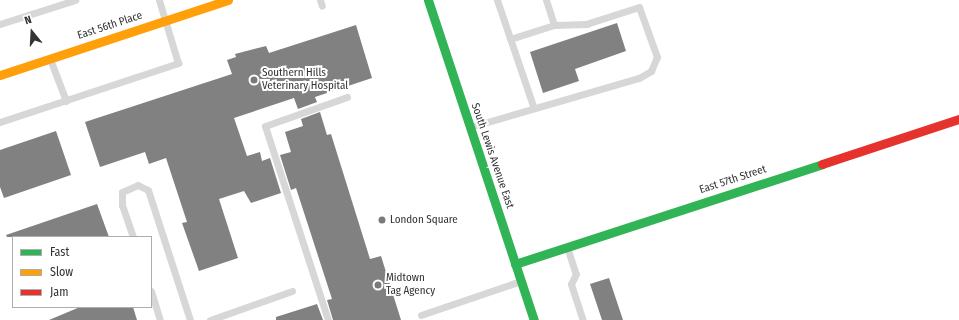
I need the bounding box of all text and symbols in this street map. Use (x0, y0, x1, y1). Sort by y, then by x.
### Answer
street label: East 56th Place (76, 9, 144, 43)
north arrow (12, 12, 52, 52)
text: N (23, 13, 33, 27)
place label: Southern Hills Veterinary Hospital (262, 67, 348, 93)
marker: Southern Hills Veterinary Hospital (249, 75, 259, 85)
street label: South Lewis Avenue East (468, 102, 516, 210)
street label: East 57th Street (698, 163, 768, 197)
place label: London Square (390, 213, 458, 227)
marker: London Square (377, 215, 387, 225)
legend (12, 236, 152, 308)
text: Fast (50, 245, 69, 259)
text: Slow (50, 265, 73, 279)
place label: Midtown Tag Agency (386, 272, 435, 298)
marker: Midtown Tag Agency (373, 280, 383, 290)
text: Jam (50, 285, 68, 299)

